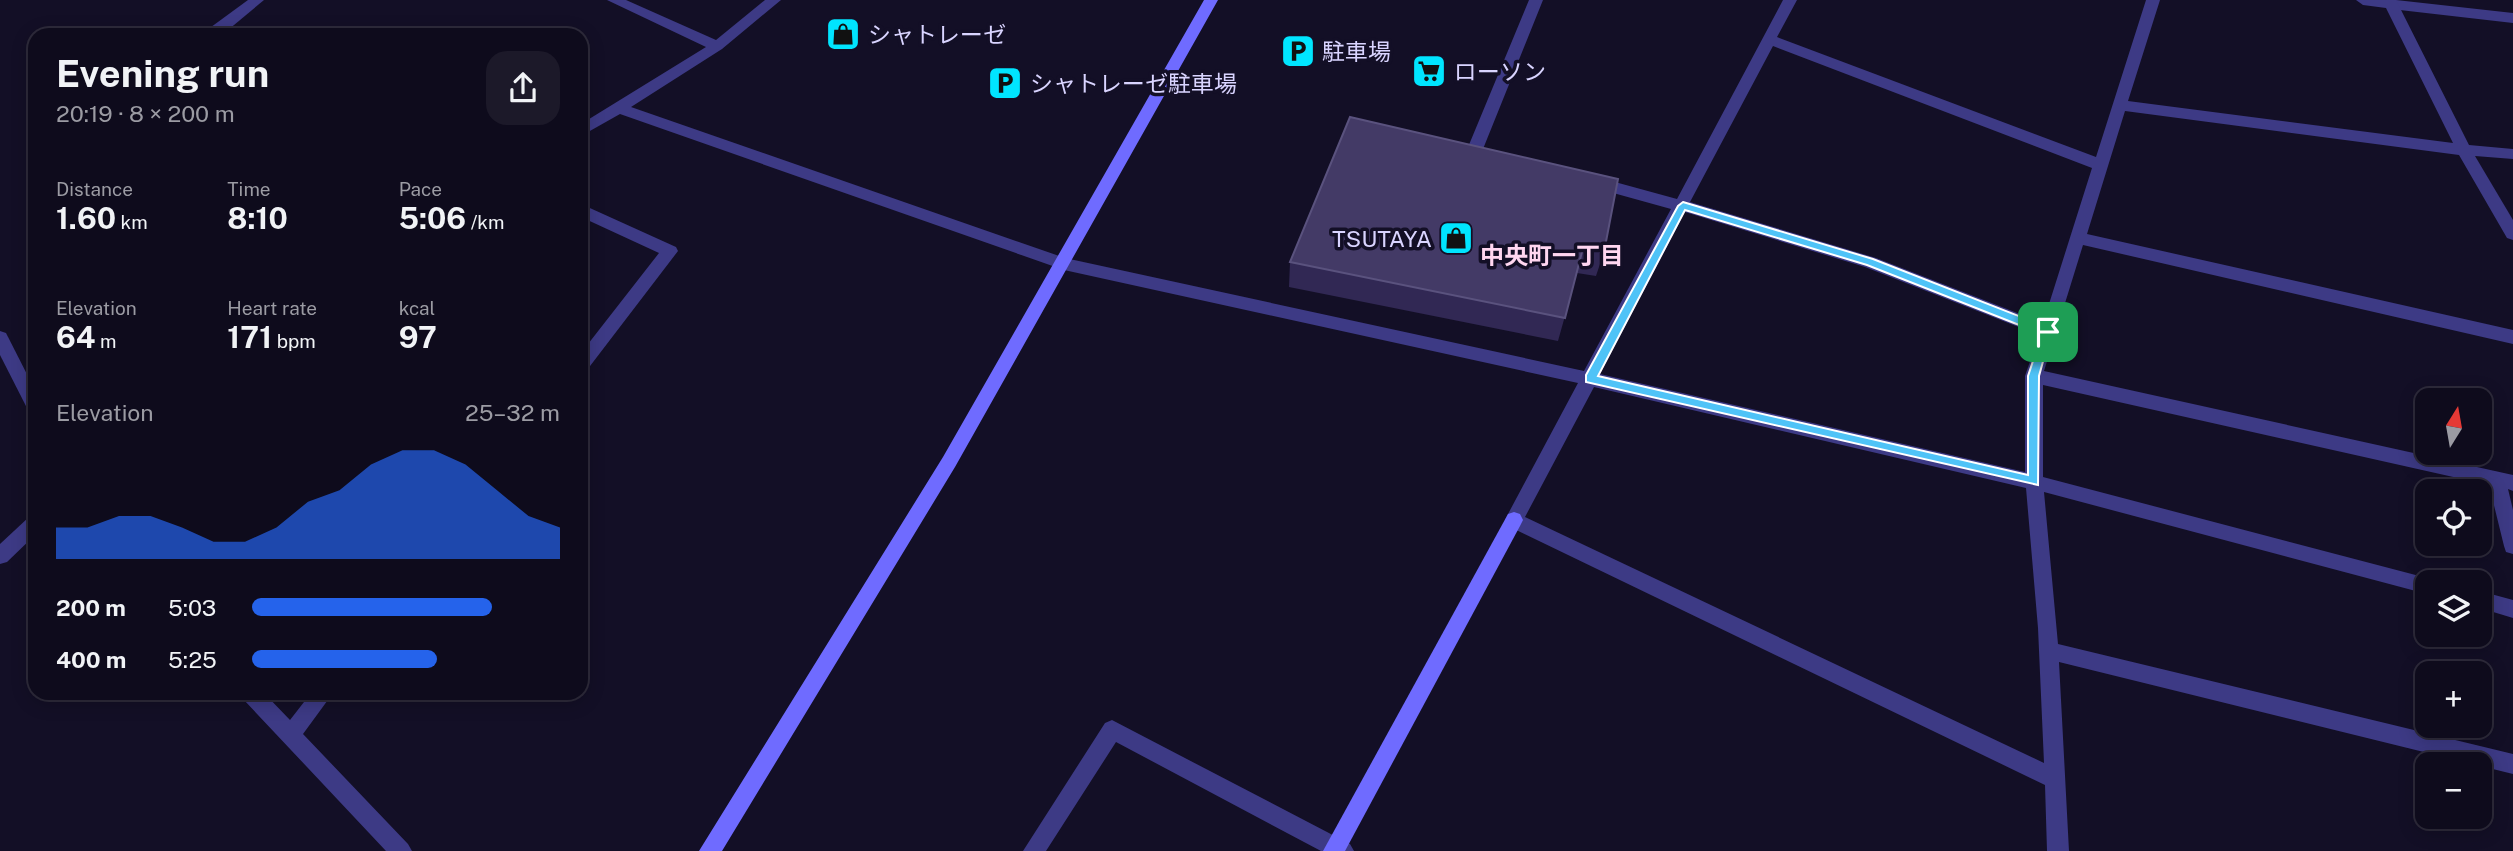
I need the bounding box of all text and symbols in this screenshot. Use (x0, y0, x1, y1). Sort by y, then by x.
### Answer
shop icon: シャトレーゼ (824, 15, 862, 53)
place label: シャトレーゼ (868, 21, 1006, 48)
parking icon: 駐車場 (1279, 32, 1317, 70)
place label: 駐車場 (1322, 38, 1391, 65)
text: Evening run (56, 51, 269, 96)
button: share (486, 51, 560, 125)
supermarket icon: ローソン (1410, 52, 1448, 90)
place label: ローソン (1454, 58, 1546, 85)
parking icon: シャトレーゼ駐車場 (986, 64, 1024, 102)
place label: シャトレーゼ駐車場 (1030, 70, 1237, 97)
text: 20:19 · 8 × 200 m (56, 100, 235, 127)
text: Distance (56, 178, 133, 200)
text: Time (227, 178, 271, 200)
text: Pace (399, 178, 442, 200)
text: 1.60 (56, 200, 116, 236)
text: 8:10 (227, 200, 288, 236)
text: 5:06 (399, 200, 466, 236)
text: km (116, 211, 148, 233)
text: /km (466, 211, 504, 233)
shop icon: TSUTAYA (1437, 219, 1475, 257)
place label: TSUTAYA (1332, 225, 1432, 252)
district label: 中央町一丁目 (1480, 241, 1624, 269)
text: Elevation (56, 297, 137, 319)
text: Heart rate (227, 297, 317, 319)
text: kcal (399, 297, 435, 319)
pin (2018, 302, 2078, 362)
icon: arrive (2029, 313, 2067, 351)
text: 64 (56, 319, 95, 355)
text: 171 (227, 319, 272, 355)
text: 97 (399, 319, 437, 355)
text: m (95, 330, 116, 352)
text: bpm (272, 330, 316, 352)
north arrow (2415, 388, 2492, 466)
map controls (2415, 388, 2492, 829)
text: Elevation (56, 399, 154, 426)
text: 25–32 m (465, 399, 560, 426)
button: locate (2415, 479, 2492, 556)
button: layers (2415, 570, 2492, 647)
text: 200 m (56, 594, 126, 621)
text: 5:03 (168, 594, 216, 621)
text: 400 m (56, 646, 126, 673)
text: 5:25 (168, 646, 217, 673)
button: + (2415, 661, 2492, 738)
button: − (2415, 752, 2492, 829)

